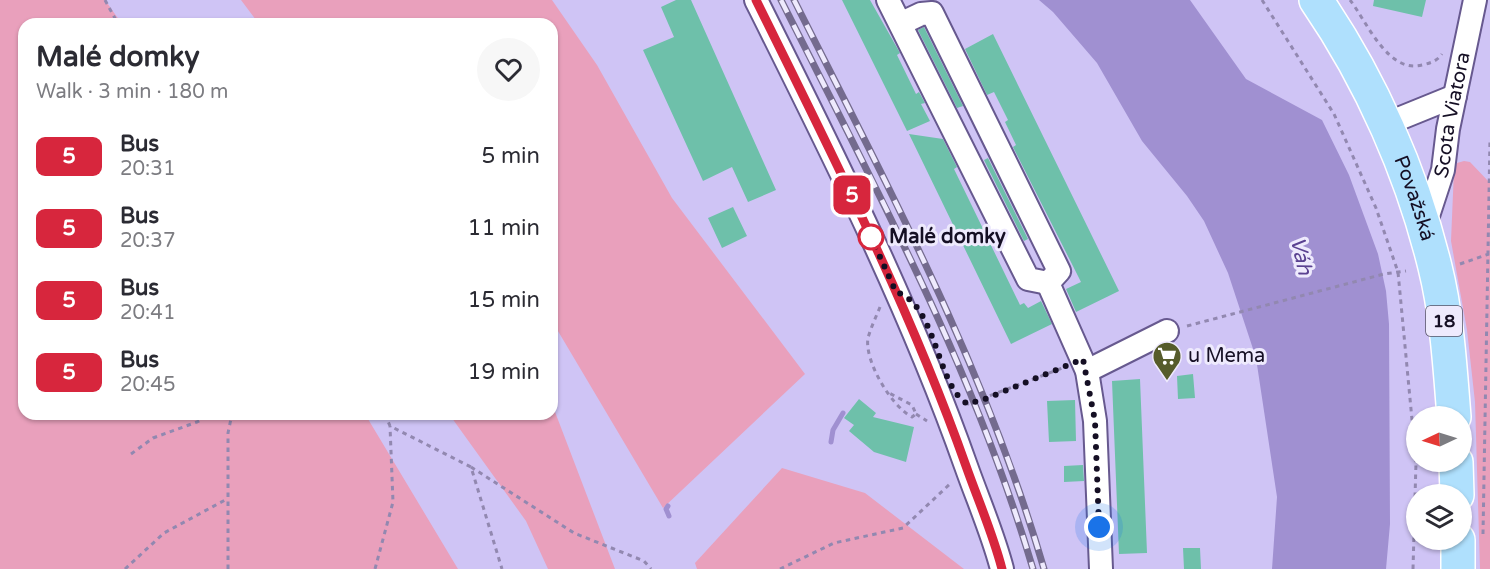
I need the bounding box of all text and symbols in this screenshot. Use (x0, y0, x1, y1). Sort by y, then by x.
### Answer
button: heart (477, 38, 540, 101)
text: Malé domky (36, 40, 200, 74)
street label: Scota Viatora (1429, 50, 1476, 181)
text: Walk · 3 min · 180 m (36, 80, 228, 104)
text: Bus (120, 131, 159, 157)
text: 5 min (481, 143, 540, 169)
text: 5 (62, 144, 76, 169)
street label: Považská (1388, 152, 1440, 244)
text: 20:31 (120, 157, 175, 181)
line badge: 5 (832, 176, 872, 214)
text: 5 (845, 183, 859, 208)
text: Bus (120, 203, 159, 229)
text: 11 min (468, 215, 540, 241)
text: 5 (62, 216, 76, 241)
marker: Malé domky (858, 224, 884, 250)
place label: Malé domky (889, 225, 1006, 249)
text: 20:37 (120, 229, 175, 253)
water label: Váh (1285, 235, 1318, 279)
text: Bus (120, 275, 159, 301)
text: 15 min (468, 287, 540, 313)
text: 5 (62, 288, 76, 313)
text: 20:41 (120, 301, 175, 325)
road number: 18 (1426, 306, 1462, 336)
supermarket icon: u Mema (1151, 340, 1183, 382)
place label: u Mema (1188, 344, 1265, 368)
text: Bus (120, 347, 159, 373)
text: 19 min (468, 359, 540, 385)
text: 5 (62, 360, 76, 385)
text: 20:45 (120, 373, 175, 397)
north arrow (1406, 406, 1472, 472)
map controls (1406, 406, 1472, 550)
button: layers (1406, 484, 1472, 550)
your location (1084, 512, 1114, 542)

